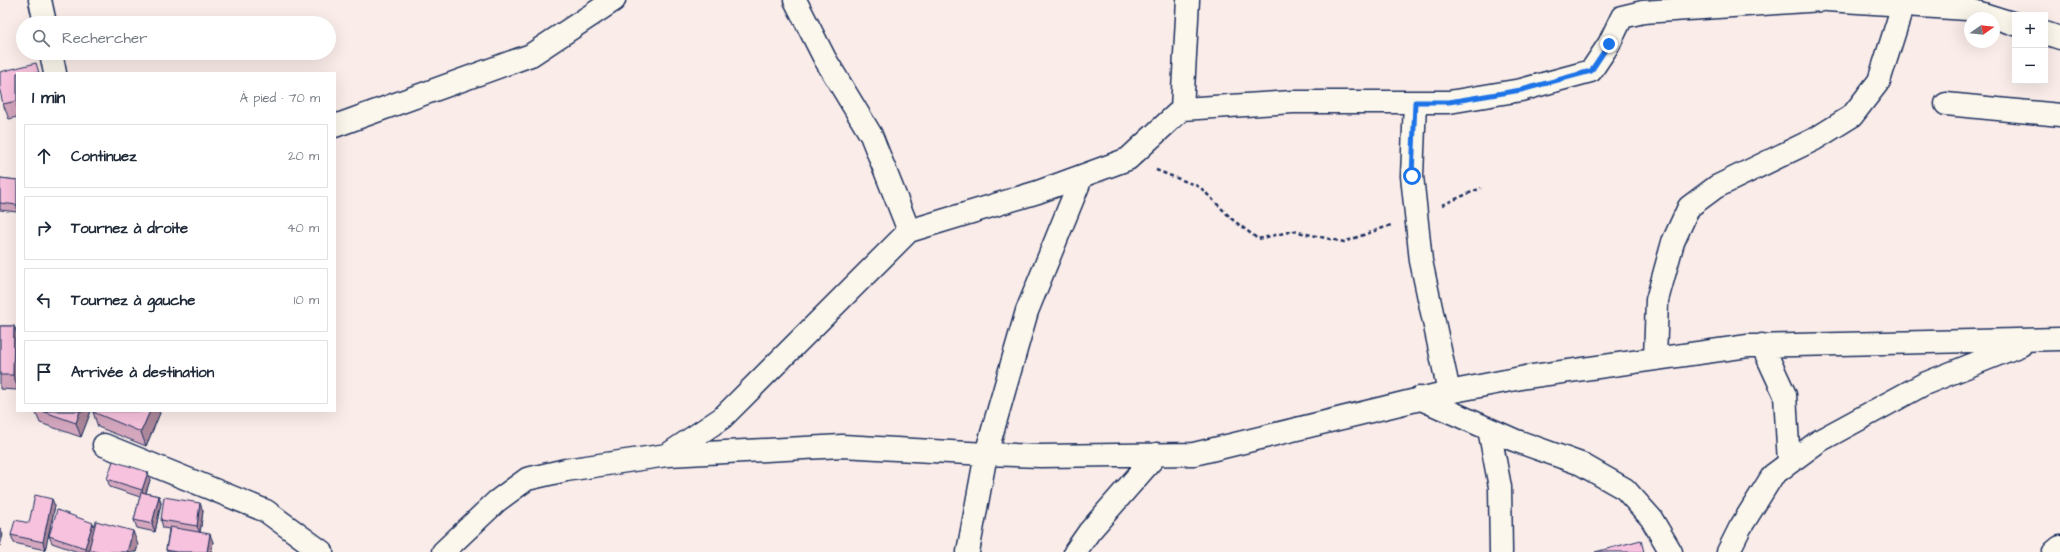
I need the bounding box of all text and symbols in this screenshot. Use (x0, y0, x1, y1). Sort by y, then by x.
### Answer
north arrow (1964, 12, 2000, 48)
map controls (2012, 12, 2048, 84)
button: + (2012, 12, 2048, 48)
search box (16, 16, 336, 60)
icon: search (30, 27, 52, 49)
text: Rechercher (62, 28, 147, 49)
route end (1600, 35, 1618, 53)
button: − (2012, 48, 2048, 84)
text: 1 min (32, 86, 65, 110)
text: À pied · 70 m (240, 89, 320, 107)
icon: ahead (33, 145, 55, 167)
text: Continuez (71, 146, 137, 167)
text: 20 m (288, 147, 319, 165)
route start (1403, 167, 1421, 185)
icon: right (33, 217, 55, 239)
text: Tournez à droite (71, 218, 188, 239)
text: 40 m (287, 219, 319, 237)
icon: left (33, 289, 55, 311)
text: Tournez à gauche (71, 290, 195, 311)
text: 10 m (294, 291, 319, 309)
icon: arrive (33, 361, 55, 383)
text: Arrivée à destination (71, 362, 214, 383)

